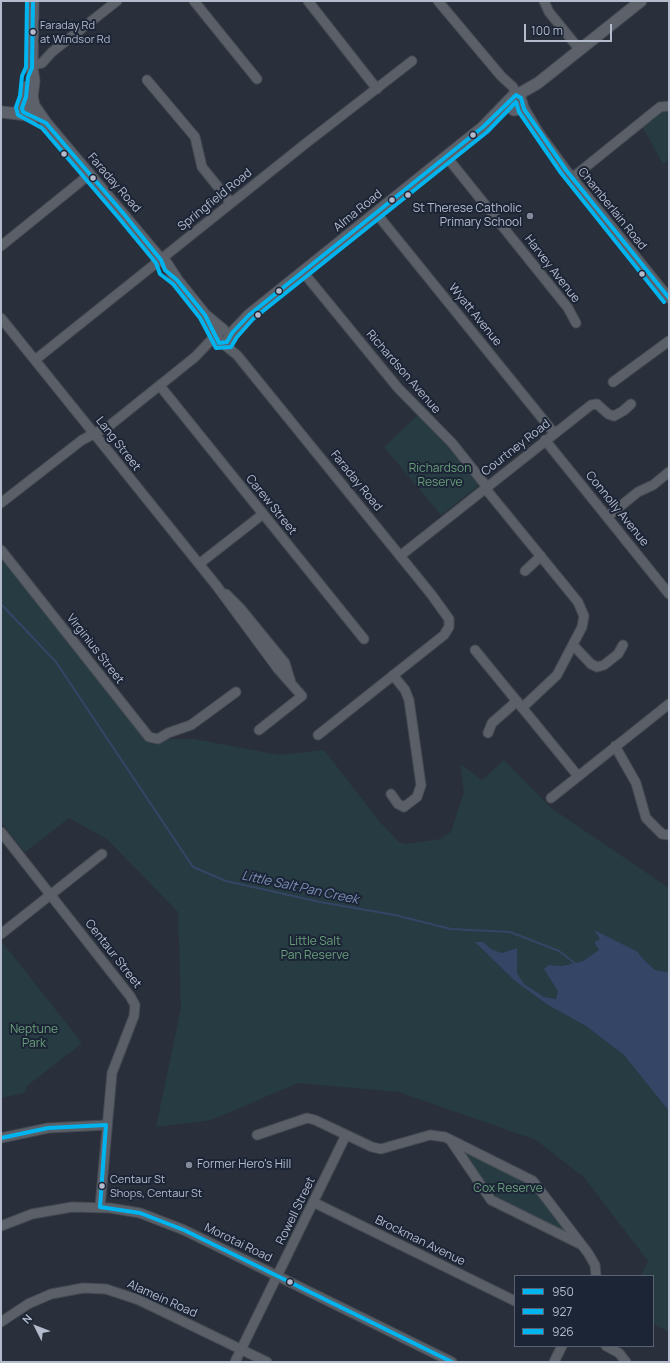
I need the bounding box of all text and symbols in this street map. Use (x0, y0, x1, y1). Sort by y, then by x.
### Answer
scale bar (526, 16, 614, 42)
place label: Faraday Rd at Windsor Rd (40, 19, 110, 45)
text: 100 m (531, 22, 563, 39)
marker: Faraday Rd at Windsor Rd (28, 27, 38, 37)
unlabelled marker (468, 130, 478, 140)
unlabelled marker (59, 149, 69, 159)
street label: Faraday Road (84, 150, 144, 216)
street label: Chamberlain Road (575, 165, 649, 253)
street label: Springfield Road (175, 166, 255, 234)
unlabelled marker (88, 173, 98, 183)
street label: Alma Road (331, 187, 385, 235)
unlabelled marker (403, 190, 413, 200)
unlabelled marker (387, 195, 397, 205)
place label: St Therese Catholic Primary School (413, 202, 522, 230)
marker: St Therese Catholic Primary School (525, 211, 535, 221)
street label: Harvey Avenue (521, 232, 583, 306)
unlabelled marker (637, 269, 647, 279)
street label: Wyatt Avenue (445, 281, 505, 349)
unlabelled marker (274, 286, 284, 296)
unlabelled marker (253, 310, 263, 320)
street label: Richardson Avenue (363, 327, 443, 417)
street label: Lang Street (92, 414, 144, 474)
street label: Courtney Road (479, 417, 553, 479)
street label: Faraday Road (327, 448, 385, 514)
park label: Richardson Reserve (409, 462, 471, 490)
street label: Connolly Avenue (582, 469, 652, 549)
street label: Carew Street (242, 472, 300, 538)
street label: Virginius Street (63, 611, 127, 687)
water label: Little Salt Pan Creek (240, 868, 360, 908)
street label: Centaur Street (82, 917, 144, 991)
park label: Little Salt Pan Reserve (281, 935, 349, 963)
park label: Neptune Park (10, 1023, 58, 1051)
place label: Former Hero's Hill (197, 1158, 291, 1172)
marker: Former Hero's Hill (184, 1160, 194, 1170)
place label: Centaur St Shops, Centaur St (110, 1173, 202, 1199)
street label: Rowell Street (273, 1175, 319, 1247)
marker: Centaur St Shops, Centaur St (97, 1181, 107, 1191)
park label: Cox Reserve (473, 1182, 543, 1196)
street label: Brockman Avenue (372, 1213, 468, 1269)
street label: Morotai Road (202, 1220, 274, 1266)
legend (514, 1275, 654, 1347)
street label: Alamein Road (125, 1277, 199, 1321)
unlabelled marker (285, 1277, 295, 1287)
text: 950 (552, 1283, 574, 1300)
text: 927 (552, 1303, 572, 1320)
north arrow (16, 1307, 56, 1347)
text: N (18, 1311, 35, 1327)
text: 926 (552, 1323, 574, 1340)

